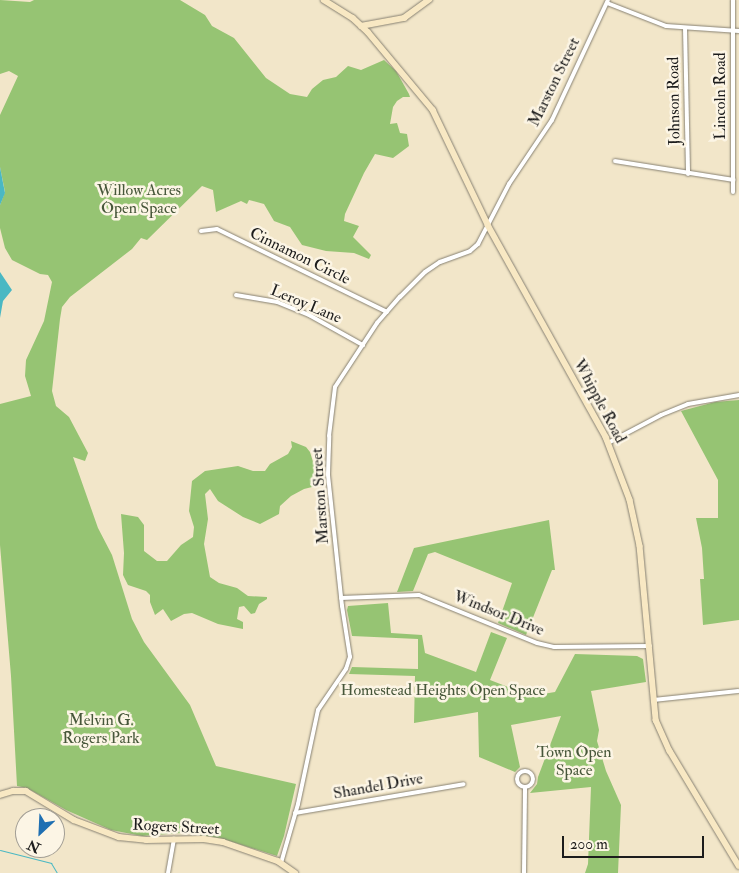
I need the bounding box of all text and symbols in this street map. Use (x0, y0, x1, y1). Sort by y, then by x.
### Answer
street label: Marston Street (524, 34, 584, 130)
street label: Lincoln Road (710, 52, 730, 140)
street label: Johnson Road (664, 56, 684, 146)
park label: Willow Acres Open Space (97, 180, 181, 218)
street label: Cinnamon Circle (247, 223, 353, 289)
street label: Leroy Lane (268, 280, 344, 328)
street label: Whipple Road (570, 356, 630, 446)
street label: Marston Street (307, 447, 333, 545)
street label: Windsor Drive (451, 586, 547, 640)
park label: Homestead Heights Open Space (340, 680, 546, 700)
park label: Melvin G. Rogers Park (62, 710, 140, 748)
park label: Town Open Space (537, 742, 611, 780)
street label: Shandel Drive (332, 769, 424, 803)
north arrow (15, 808, 65, 858)
street label: Rogers Street (132, 815, 220, 839)
scale bar (564, 826, 706, 858)
text: 200 m (570, 835, 608, 854)
text: N (25, 836, 43, 856)

